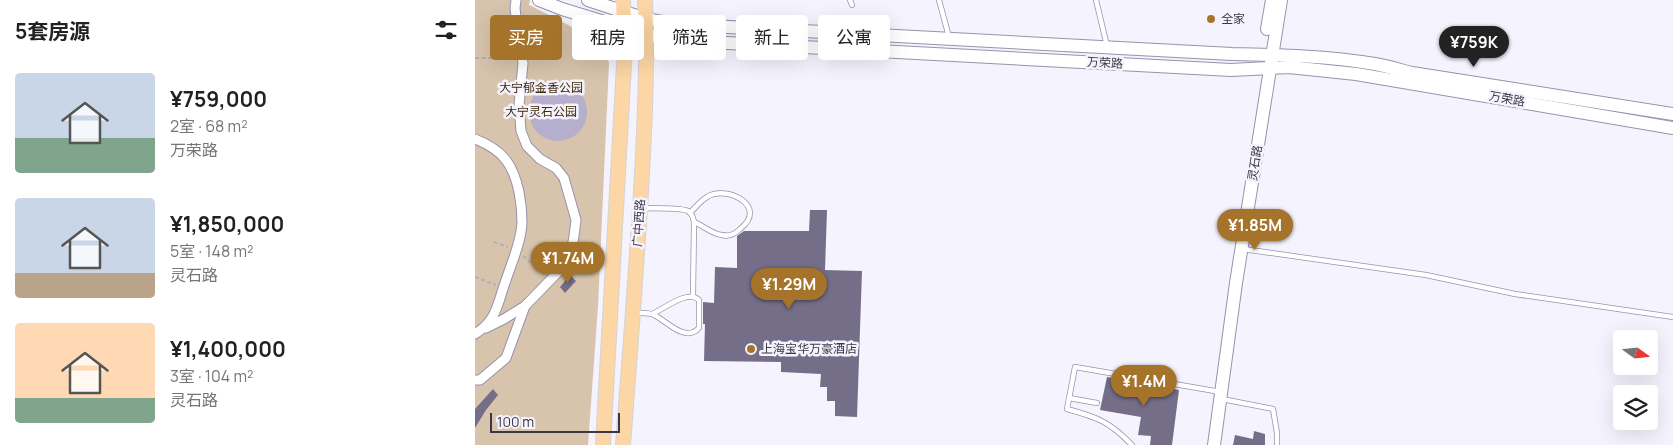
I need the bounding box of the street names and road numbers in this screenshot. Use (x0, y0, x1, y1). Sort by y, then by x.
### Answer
street label: 万荣路 (1087, 53, 1123, 72)
street label: 万荣路 (1488, 87, 1526, 110)
street label: 灵石路 (1243, 144, 1266, 182)
street label: 广中西路 (628, 198, 649, 248)

